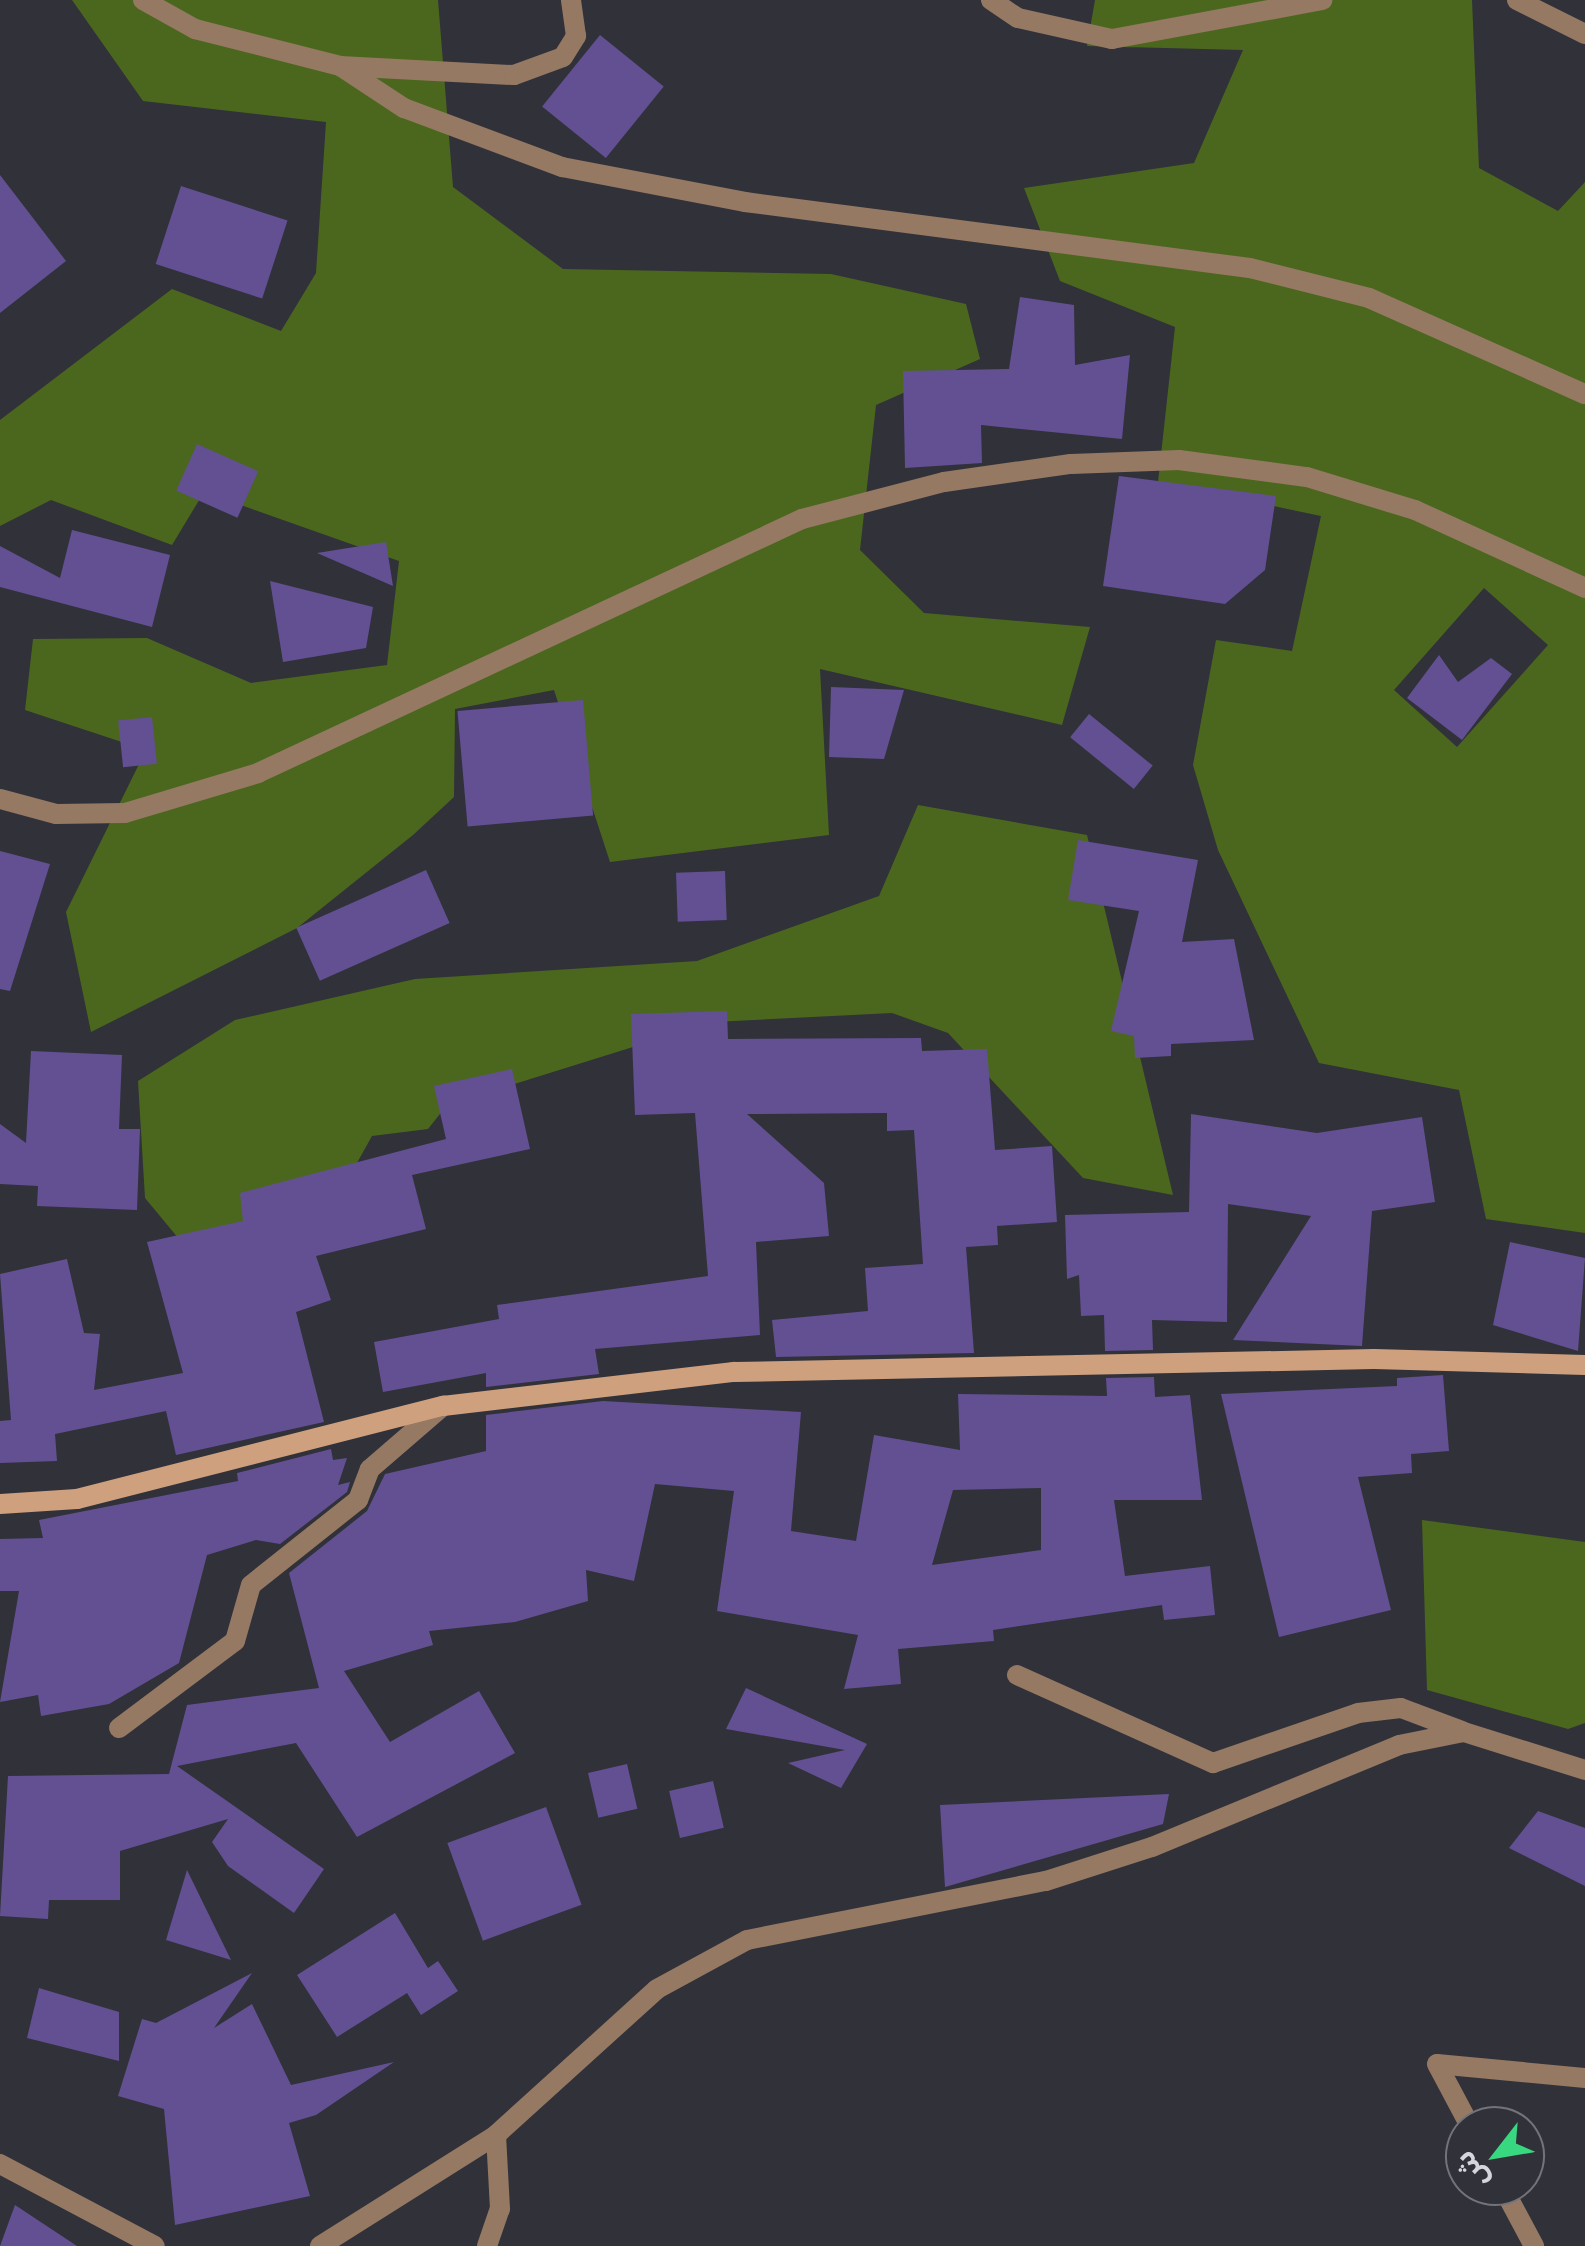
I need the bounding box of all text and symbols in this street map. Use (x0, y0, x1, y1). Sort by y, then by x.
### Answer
north arrow (1445, 2106, 1545, 2206)
text: ش (1447, 2145, 1495, 2196)

